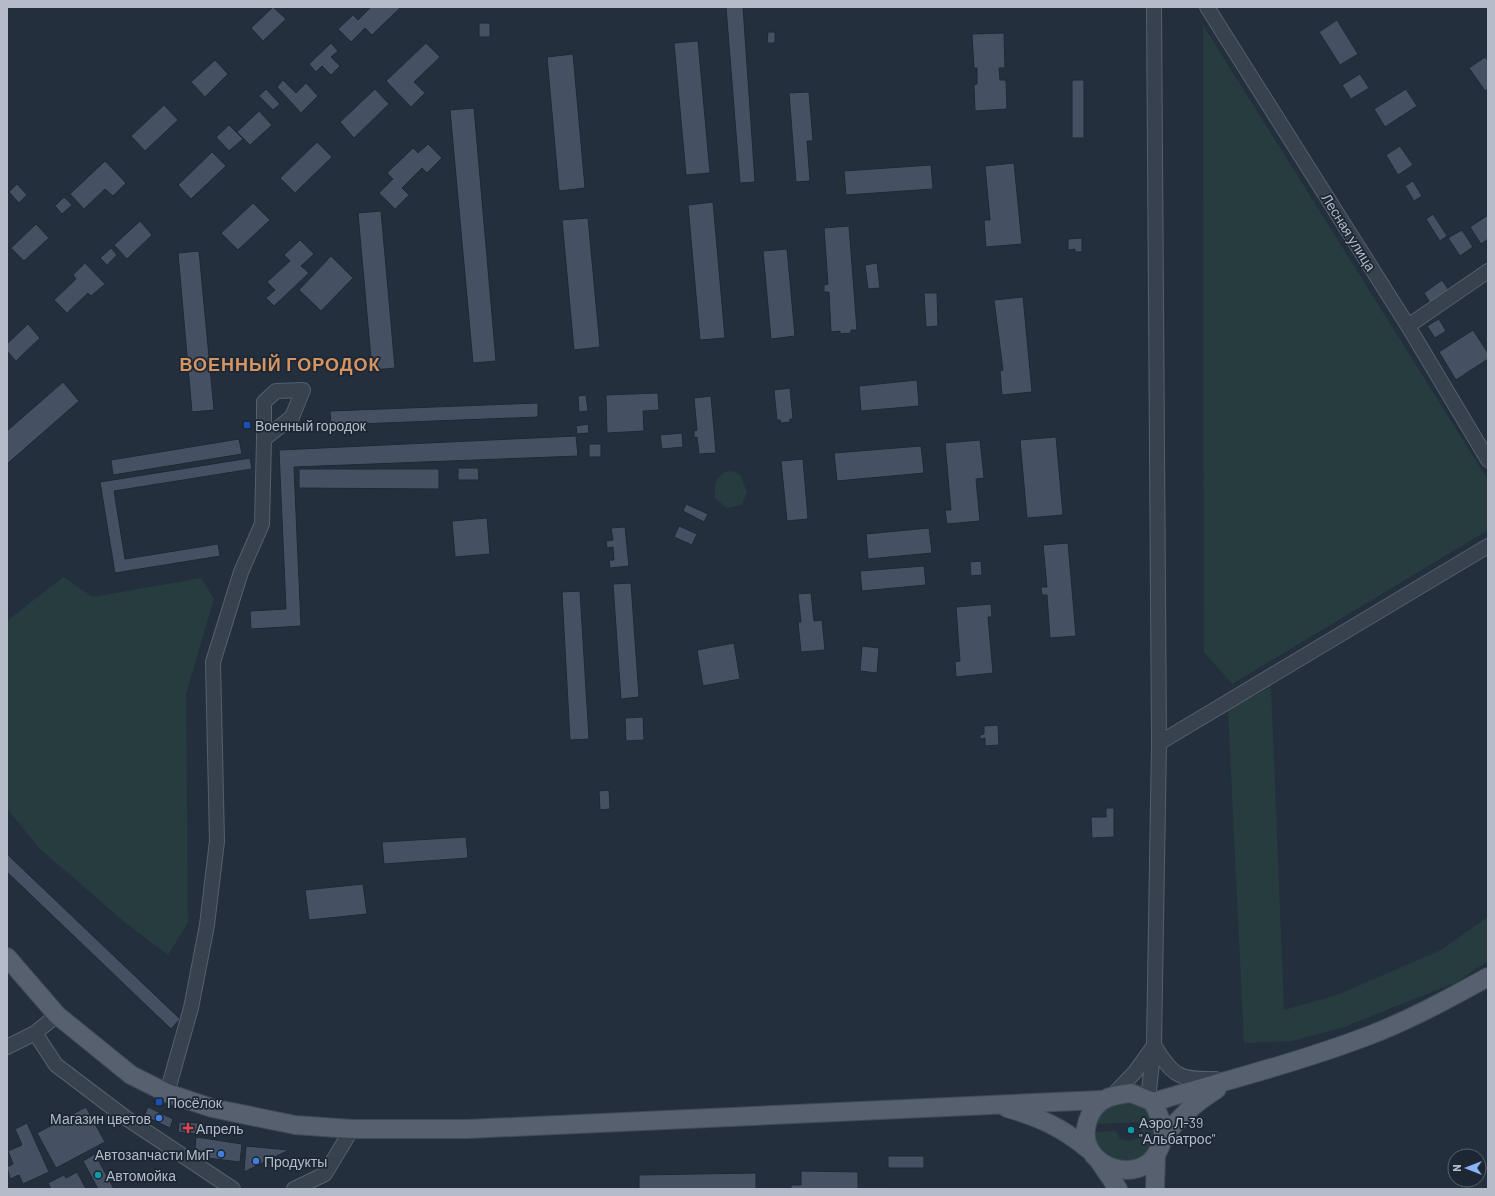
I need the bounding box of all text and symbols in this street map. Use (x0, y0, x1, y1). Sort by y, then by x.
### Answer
street label: Лесная улица (1318, 190, 1380, 274)
district label: ВОЕННЫЙ ГОРОДОК (179, 353, 381, 375)
place label: Военный городок (255, 417, 367, 434)
marker: Военный городок (242, 420, 252, 430)
place label: Посёлок (167, 1094, 223, 1111)
marker: Посёлок (154, 1097, 164, 1107)
place label: Магазин цветов (50, 1110, 151, 1127)
marker: Магазин цветов (154, 1113, 164, 1123)
place label: Аэро Л-39 "Альбатрос" (1139, 1114, 1216, 1147)
place label: Апрель (196, 1120, 244, 1137)
marker: Апрель (183, 1123, 193, 1133)
marker: Аэро Л-39 "Альбатрос" (1126, 1125, 1136, 1135)
place label: Автозапчасти МиГ (95, 1146, 213, 1163)
north arrow (1447, 1148, 1487, 1188)
marker: Автозапчасти МиГ (216, 1149, 226, 1159)
place label: Продукты (264, 1153, 327, 1170)
marker: Продукты (251, 1156, 261, 1166)
text: N (1450, 1164, 1463, 1172)
place label: Автомойка (106, 1167, 176, 1184)
marker: Автомойка (93, 1170, 103, 1180)

